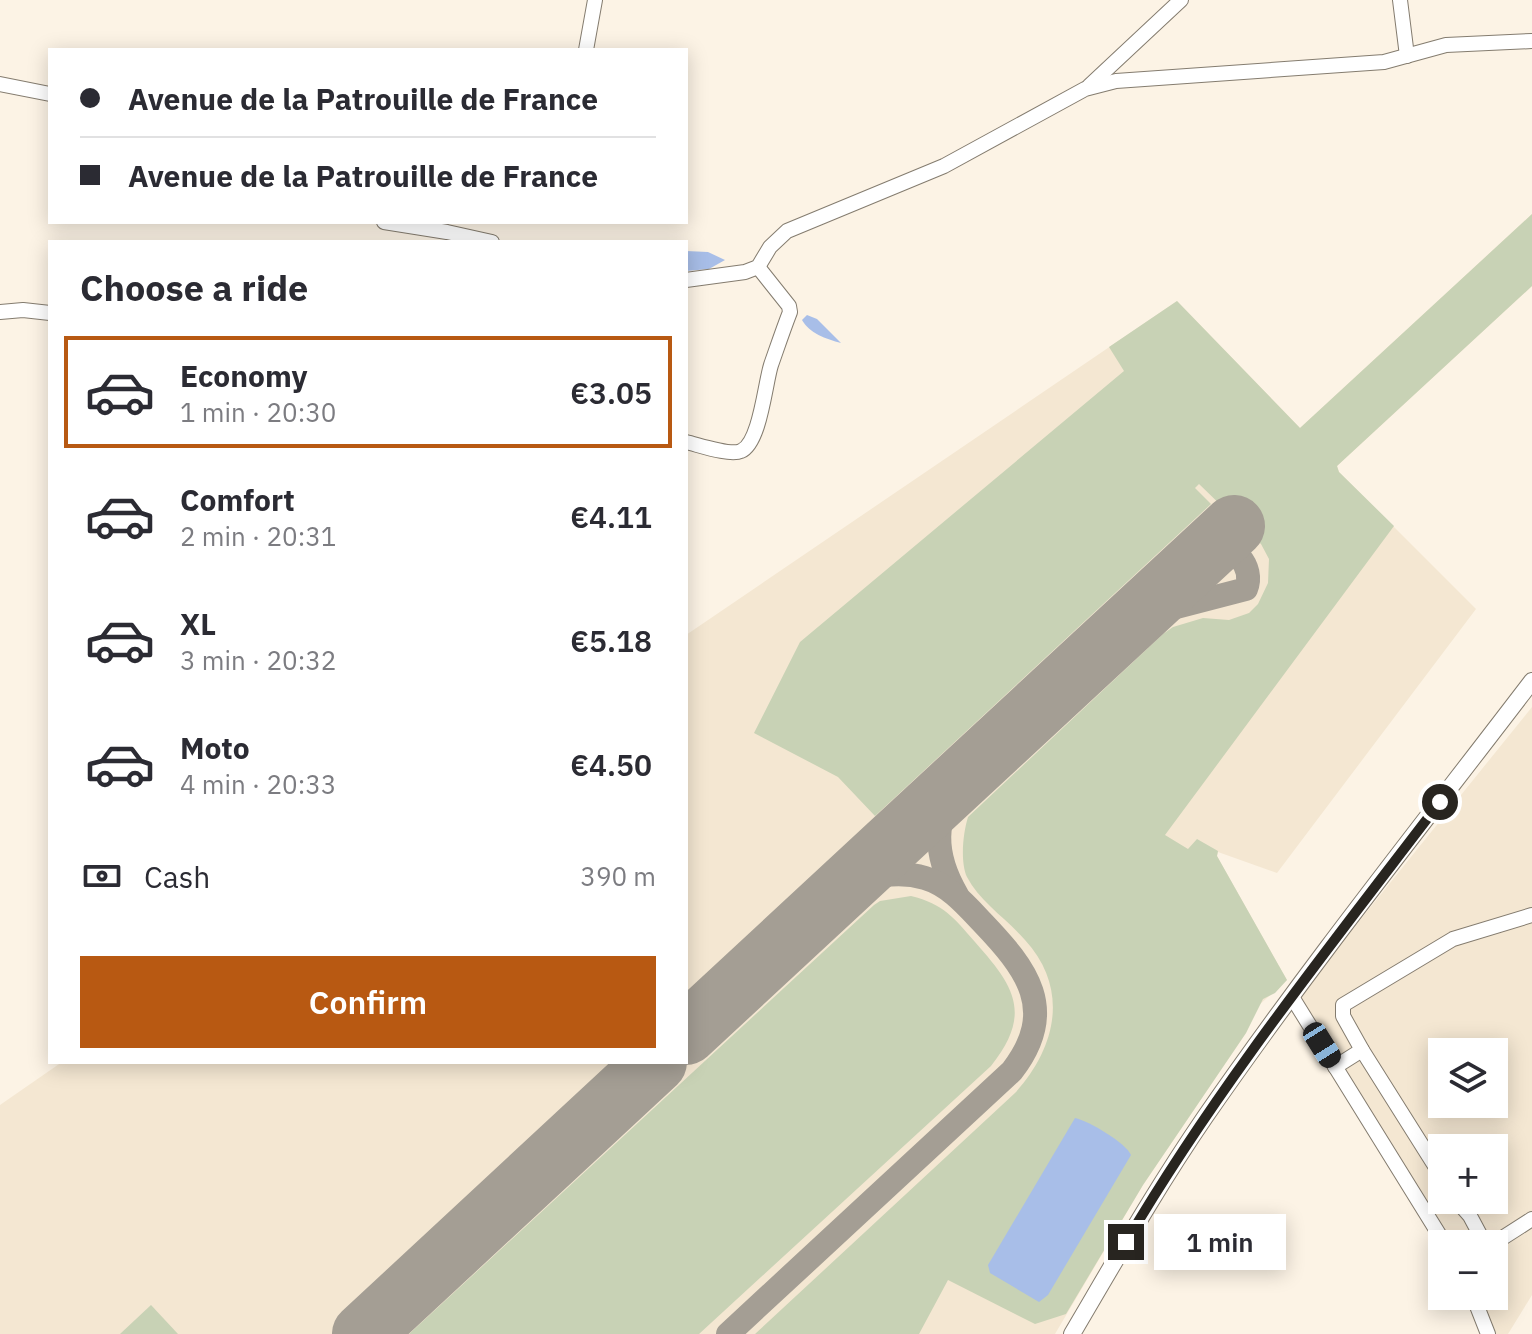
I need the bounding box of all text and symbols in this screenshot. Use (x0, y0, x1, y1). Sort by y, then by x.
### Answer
text: Avenue de la Patrouille de France (128, 79, 598, 118)
text: Avenue de la Patrouille de France (128, 156, 598, 195)
text: Choose a ride (80, 264, 308, 311)
icon: car (84, 356, 156, 428)
text: Economy (180, 356, 308, 395)
text: €3.05 (570, 373, 652, 412)
text: 1 min · 20:30 (180, 395, 336, 429)
icon: car (84, 480, 156, 552)
text: Comfort (180, 480, 295, 519)
text: €4.11 (570, 497, 652, 536)
text: 2 min · 20:31 (180, 519, 336, 553)
icon: car (84, 604, 156, 676)
text: XL (180, 604, 216, 643)
text: €5.18 (570, 621, 652, 660)
text: 3 min · 20:32 (180, 643, 336, 677)
icon: car (84, 728, 156, 800)
text: Moto (180, 728, 250, 767)
text: €4.50 (570, 745, 652, 784)
text: 4 min · 20:33 (180, 767, 336, 801)
route start (1422, 784, 1458, 820)
icon: cash (80, 854, 124, 898)
text: Cash (144, 857, 210, 896)
text: 390 m (580, 859, 656, 893)
button: Confirm (80, 956, 656, 1048)
car (1299, 1018, 1345, 1072)
map controls (1428, 1038, 1508, 1310)
button: layers (1428, 1038, 1508, 1118)
button: + (1428, 1134, 1508, 1214)
callout: 1 min (1154, 1214, 1286, 1270)
route end (1108, 1224, 1144, 1260)
text: 1 min (1186, 1225, 1254, 1259)
button: − (1428, 1230, 1508, 1310)

